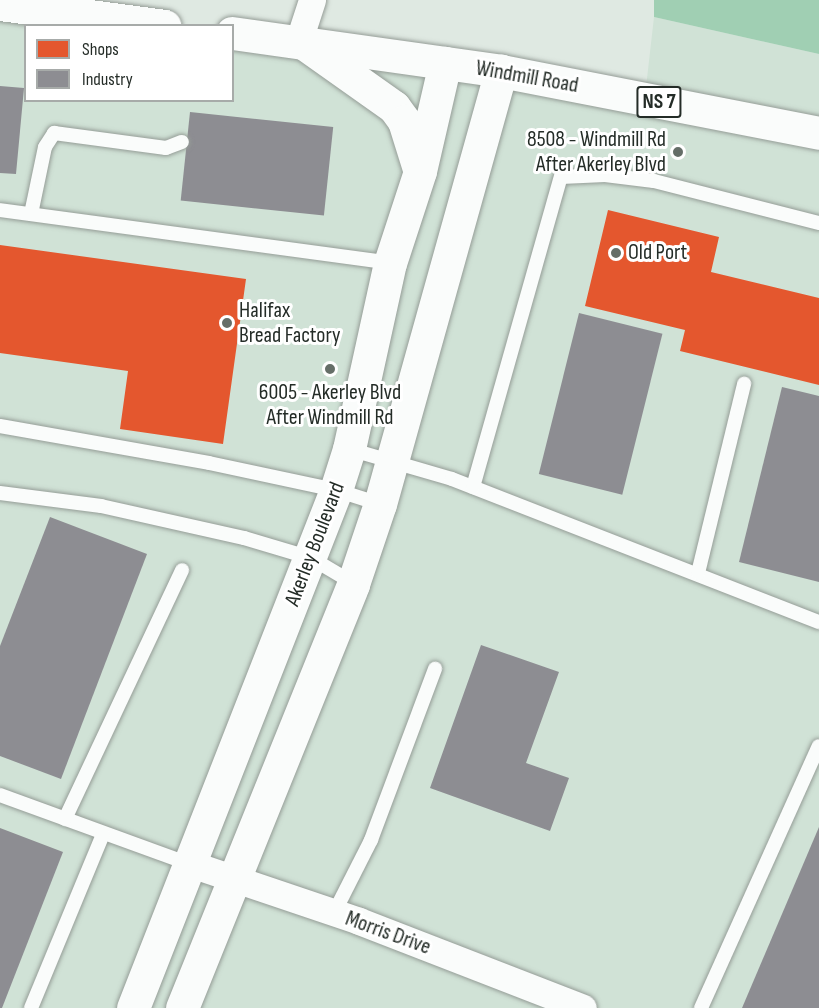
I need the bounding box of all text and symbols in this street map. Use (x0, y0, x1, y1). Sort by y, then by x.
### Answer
legend (24, 24, 234, 102)
text: Shops (82, 39, 119, 60)
street label: Windmill Road (474, 55, 580, 99)
text: Industry (82, 69, 133, 90)
road number: NS 7 (635, 84, 683, 120)
place label: 8508 - Windmill Rd After Akerley Blvd (527, 126, 666, 178)
marker: 8508 - Windmill Rd After Akerley Blvd (671, 145, 685, 159)
place label: Old Port (628, 240, 687, 266)
marker: Old Port (609, 246, 623, 260)
place label: Halifax Bread Factory (239, 297, 340, 348)
marker: Halifax Bread Factory (220, 316, 234, 330)
marker: 6005 - Akerley Blvd After Windmill Rd (323, 362, 337, 376)
place label: 6005 - Akerley Blvd After Windmill Rd (259, 379, 401, 430)
street label: Akerley Boulevard (279, 478, 351, 610)
street label: Morris Drive (342, 905, 434, 961)

